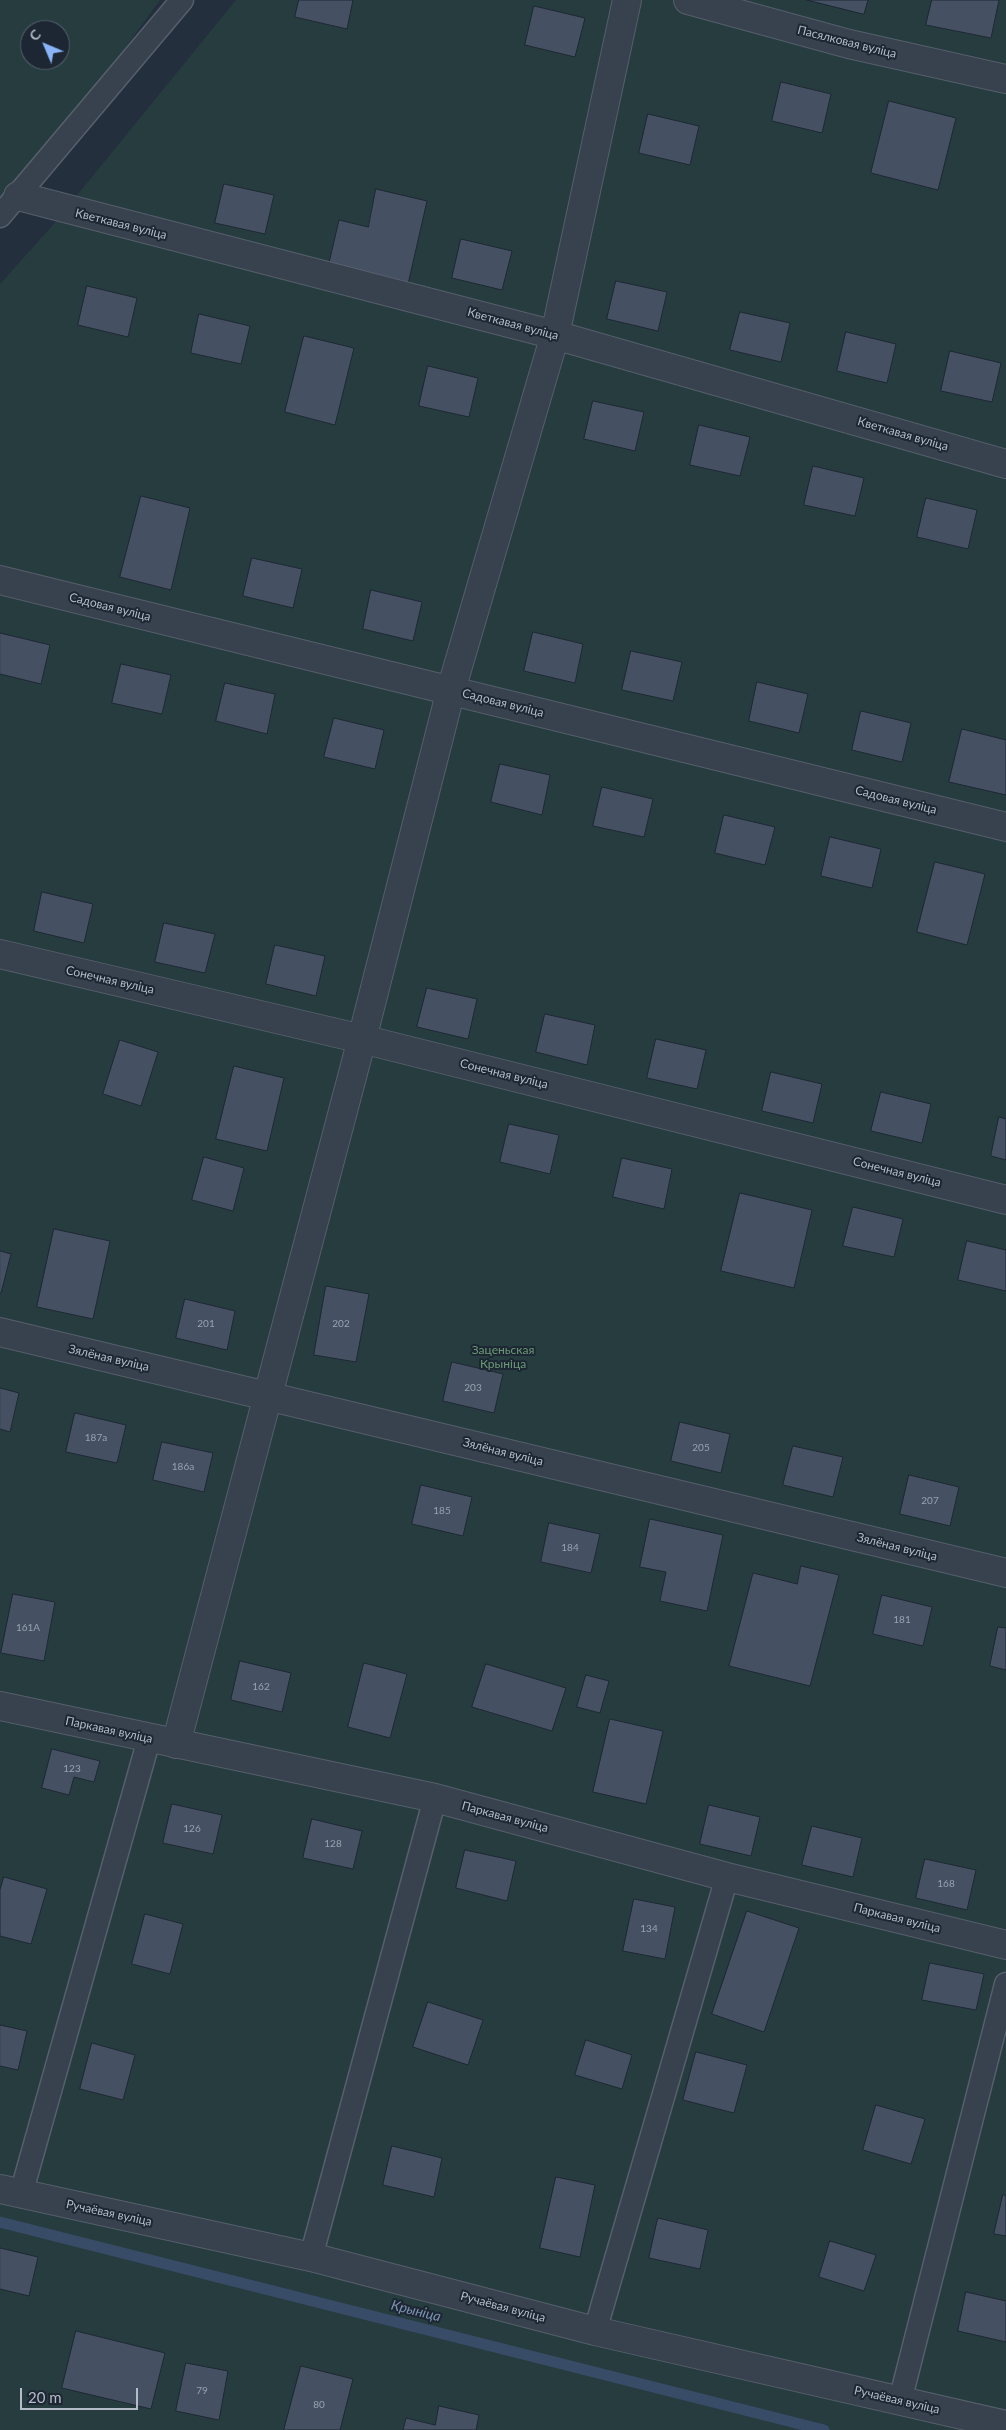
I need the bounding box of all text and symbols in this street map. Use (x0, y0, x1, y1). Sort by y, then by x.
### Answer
north arrow (20, 20, 70, 70)
street label: Пасялковая вуліца (796, 23, 898, 61)
text: С (25, 25, 44, 44)
street label: Кветкавая вуліца (74, 206, 168, 242)
street label: Кветкавая вуліца (466, 305, 560, 343)
street label: Кветкавая вуліца (856, 414, 950, 454)
street label: Садовая вуліца (68, 590, 152, 624)
street label: Садовая вуліца (461, 686, 545, 720)
street label: Садовая вуліца (854, 783, 938, 817)
street label: Сонечная вуліца (64, 963, 156, 997)
street label: Сонечная вуліца (458, 1056, 550, 1092)
street label: Сонечная вуліца (851, 1154, 943, 1190)
house number: 201 (197, 1318, 215, 1330)
house number: 202 (332, 1318, 350, 1330)
street label: Зялёная вуліца (67, 1342, 151, 1374)
park label: Заценьская Крыніца (472, 1343, 534, 1371)
house number: 203 (464, 1382, 482, 1394)
house number: 187а (85, 1432, 107, 1444)
street label: Зялёная вуліца (461, 1435, 545, 1469)
house number: 205 (692, 1442, 710, 1454)
house number: 186а (172, 1461, 194, 1473)
house number: 207 (921, 1495, 939, 1507)
house number: 185 (433, 1505, 451, 1517)
street label: Зялёная вуліца (855, 1530, 939, 1564)
house number: 184 (561, 1542, 579, 1554)
house number: 181 (893, 1614, 911, 1626)
house number: 161А (16, 1622, 40, 1634)
house number: 162 (252, 1681, 270, 1693)
street label: Паркавая вуліца (64, 1714, 154, 1746)
house number: 123 (63, 1763, 81, 1775)
street label: Паркавая вуліца (460, 1799, 550, 1835)
house number: 126 (183, 1823, 201, 1835)
house number: 128 (324, 1838, 342, 1850)
house number: 168 (937, 1878, 955, 1890)
street label: Паркавая вуліца (852, 1900, 942, 1936)
house number: 134 (640, 1923, 658, 1935)
street label: Ручаёвая вуліца (65, 2197, 153, 2229)
street label: Ручаёвая вуліца (459, 2289, 547, 2325)
water label: Крыніца (389, 2297, 443, 2325)
scale bar (22, 2378, 140, 2410)
street label: Ручаёвая вуліца (853, 2383, 941, 2417)
house number: 79 (196, 2385, 208, 2397)
text: 20 m (28, 2388, 62, 2406)
house number: 80 (313, 2399, 325, 2411)

